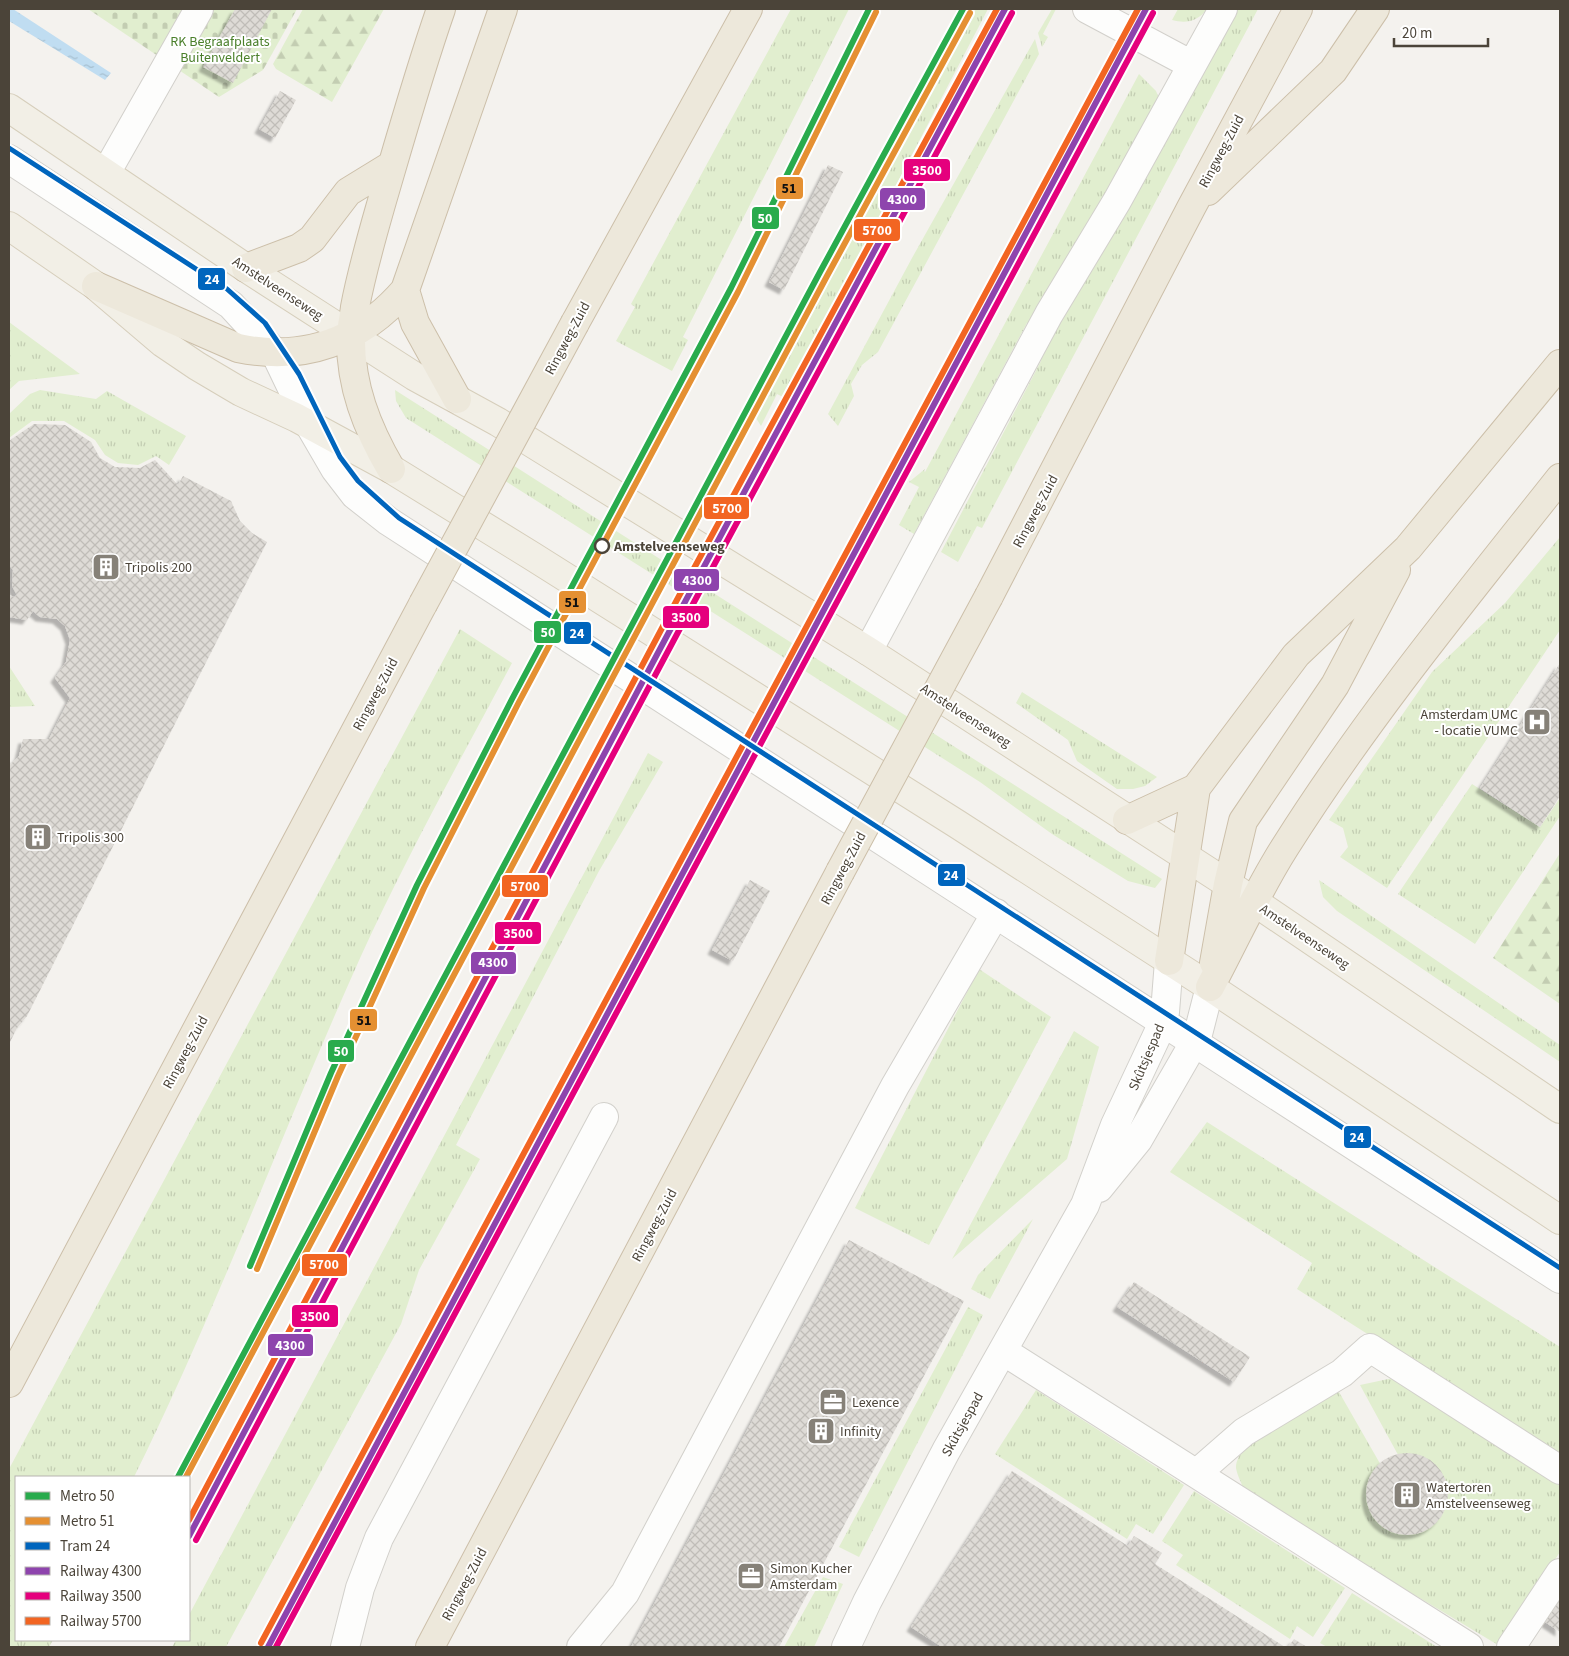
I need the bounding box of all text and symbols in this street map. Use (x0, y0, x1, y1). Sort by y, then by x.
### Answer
scale bar (1394, 15, 1488, 47)
text: 20 m (1402, 23, 1432, 44)
park label: RK Begraafplaats Buitenveldert (170, 32, 270, 68)
street label: Ringweg-Zuid (1194, 111, 1250, 192)
line badge: 3500 (903, 158, 951, 182)
text: 3500 (912, 161, 942, 181)
line badge: 51 (775, 176, 804, 200)
text: 51 (782, 179, 796, 199)
line badge: 4300 (879, 187, 926, 211)
text: 4300 (887, 190, 917, 210)
line badge: 50 (751, 206, 780, 230)
text: 50 (758, 209, 772, 229)
line badge: 5700 (853, 218, 901, 242)
text: 5700 (862, 221, 892, 241)
street label: Amstelveenseweg (228, 252, 327, 326)
line badge: 24 (197, 267, 226, 291)
text: 24 (205, 270, 220, 290)
street label: Ringweg-Zuid (540, 298, 596, 379)
street label: Ringweg-Zuid (1008, 471, 1064, 552)
line badge: 5700 (703, 496, 750, 520)
text: 5700 (712, 499, 742, 519)
place label: Amstelveenseweg (613, 537, 725, 557)
marker: Amstelveenseweg (594, 538, 610, 554)
building icon: Tripolis 200 (91, 552, 121, 582)
place label: Tripolis 200 (125, 558, 192, 578)
line badge: 4300 (673, 568, 720, 592)
text: 4300 (682, 571, 712, 591)
line badge: 51 (558, 590, 587, 614)
text: 51 (565, 593, 579, 613)
line badge: 3500 (662, 605, 710, 629)
text: 3500 (671, 608, 701, 628)
line badge: 50 (533, 620, 562, 644)
line badge: 24 (563, 621, 592, 645)
text: 50 (541, 623, 555, 643)
text: 24 (570, 624, 585, 644)
street label: Ringweg-Zuid (348, 654, 404, 735)
street label: Amstelveenseweg (916, 679, 1015, 753)
place label: Amsterdam UMC - locatie VUMC (1421, 705, 1518, 741)
hospital icon: Amsterdam UMC - locatie VUMC (1522, 707, 1552, 737)
building icon: Tripolis 300 (23, 822, 53, 852)
place label: Tripolis 300 (57, 828, 124, 848)
street label: Ringweg-Zuid (816, 828, 872, 909)
line badge: 24 (937, 863, 966, 887)
text: 24 (944, 866, 959, 886)
line badge: 5700 (501, 874, 549, 898)
text: 5700 (510, 877, 540, 897)
street label: Amstelveenseweg (1255, 899, 1353, 974)
line badge: 3500 (494, 921, 542, 945)
text: 3500 (503, 924, 533, 944)
line badge: 4300 (470, 951, 517, 975)
text: 4300 (478, 953, 508, 973)
line badge: 51 (349, 1008, 378, 1032)
text: 51 (357, 1011, 371, 1031)
street label: Ringweg-Zuid (158, 1012, 214, 1093)
street label: Skûtsjespad (1124, 1021, 1170, 1094)
line badge: 50 (327, 1039, 355, 1063)
text: 50 (334, 1042, 348, 1062)
line badge: 24 (1343, 1125, 1372, 1149)
text: 24 (1350, 1128, 1365, 1148)
street label: Ringweg-Zuid (627, 1185, 683, 1266)
line badge: 5700 (301, 1253, 348, 1277)
text: 5700 (309, 1255, 339, 1275)
line badge: 3500 (291, 1304, 339, 1328)
text: 3500 (300, 1307, 330, 1327)
line badge: 4300 (267, 1333, 314, 1357)
text: 4300 (275, 1336, 305, 1356)
office icon: Lexence (818, 1387, 848, 1417)
street label: Skûtsjespad (937, 1389, 989, 1460)
place label: Lexence (852, 1393, 899, 1413)
building icon: Infinity (806, 1416, 836, 1446)
place label: Infinity (840, 1422, 882, 1442)
legend (15, 1476, 190, 1641)
place label: Watertoren Amstelveenseweg (1426, 1478, 1531, 1514)
building icon: Watertoren Amstelveenseweg (1392, 1480, 1422, 1510)
text: Metro 50 (60, 1486, 114, 1507)
text: Metro 51 (60, 1511, 114, 1532)
text: Tram 24 (60, 1536, 111, 1557)
street label: Ringweg-Zuid (437, 1544, 493, 1625)
place label: Simon Kucher Amsterdam (770, 1559, 852, 1595)
text: Railway 4300 (60, 1561, 142, 1582)
office icon: Simon Kucher Amsterdam (736, 1561, 766, 1591)
text: Railway 3500 (60, 1586, 142, 1607)
text: Railway 5700 (60, 1611, 142, 1632)

